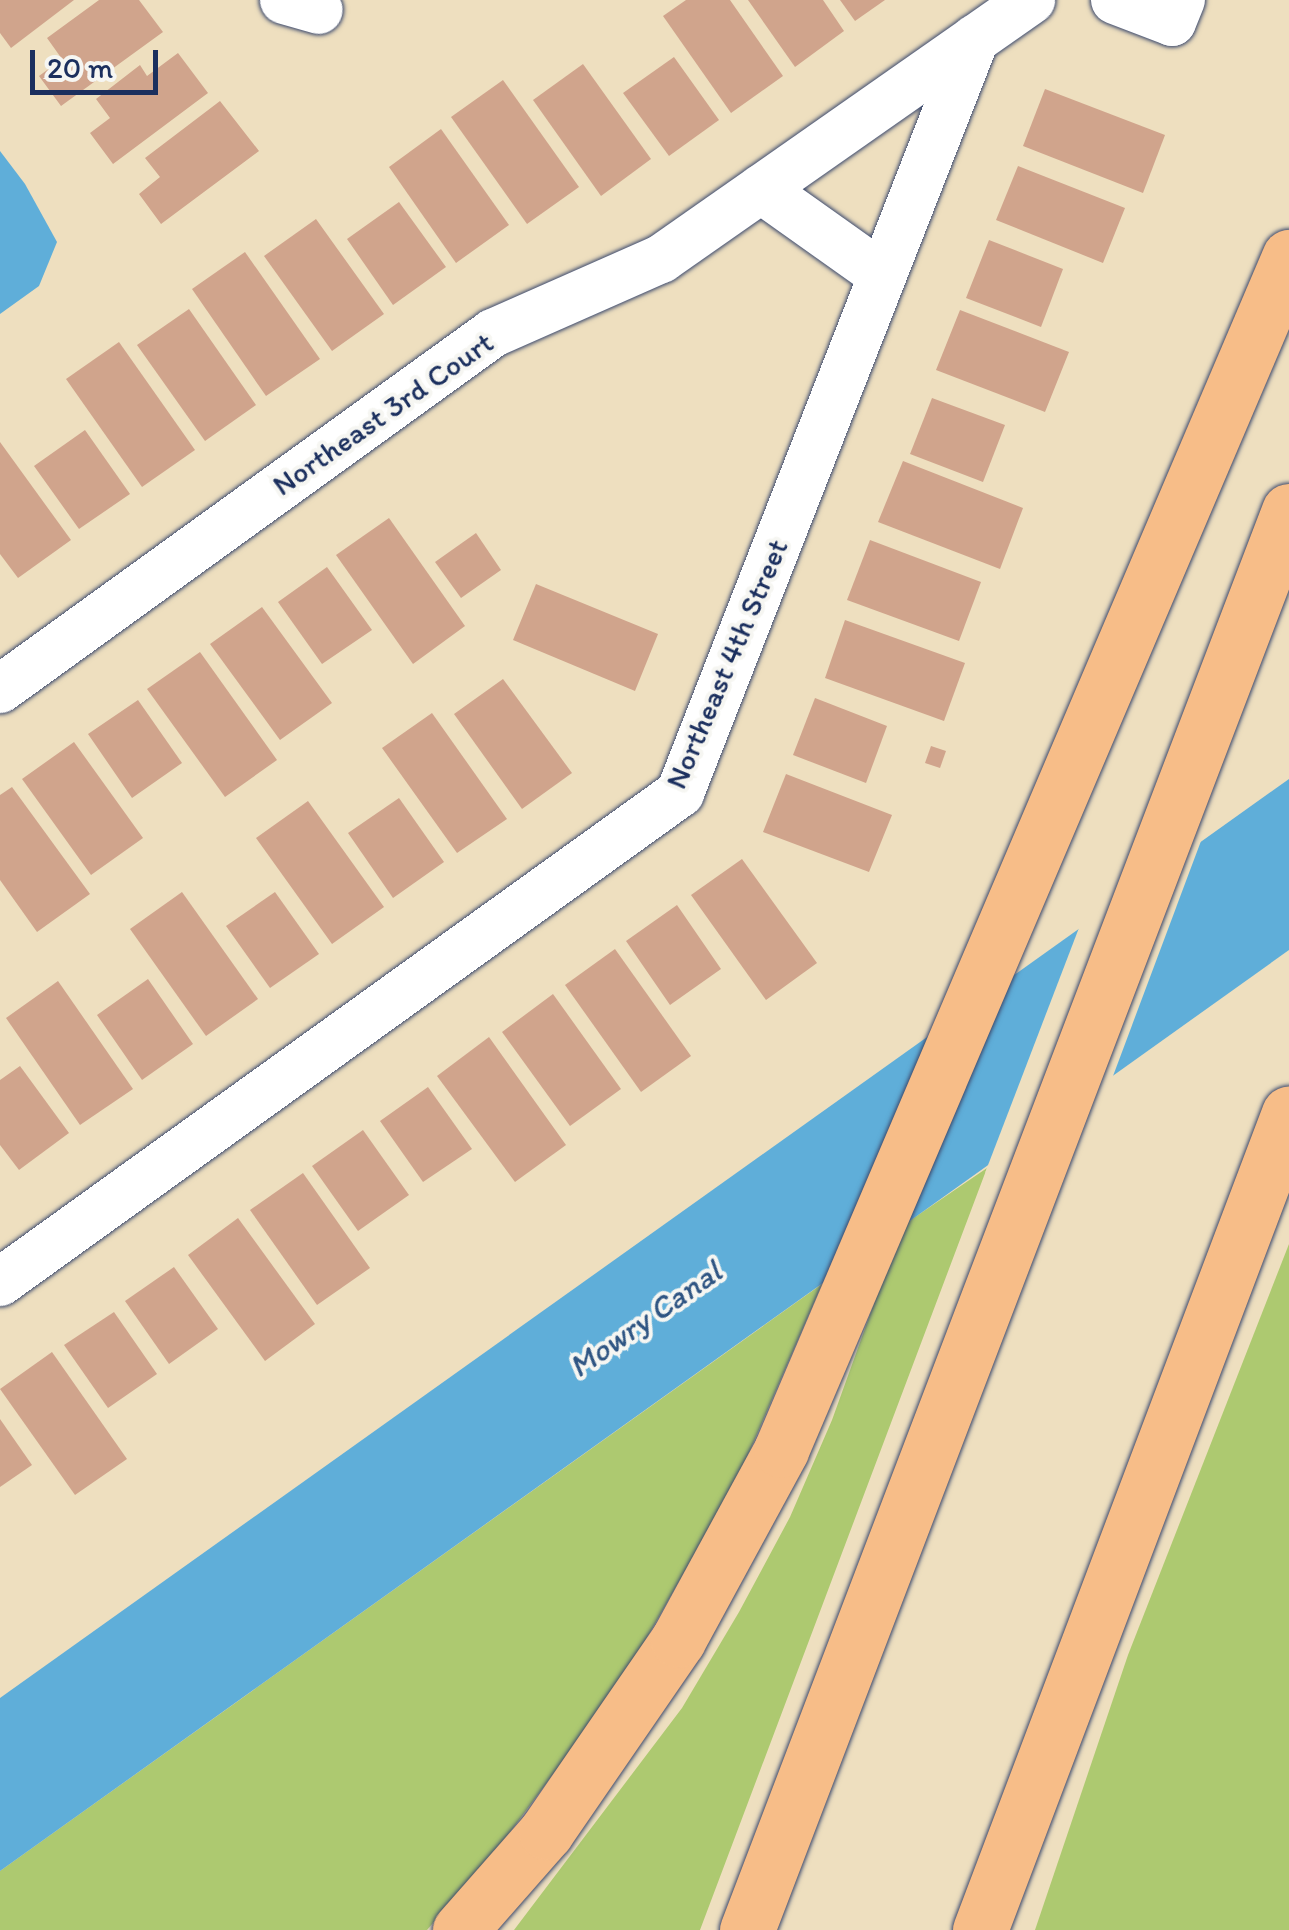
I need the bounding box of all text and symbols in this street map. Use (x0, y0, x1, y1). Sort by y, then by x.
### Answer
scale bar (35, 30, 162, 92)
text: 20 m (47, 49, 113, 86)
street label: Northeast 3rd Court (266, 324, 500, 504)
street label: Northeast 4th Street (658, 534, 796, 794)
water label: Mowry Canal (561, 1252, 729, 1386)

